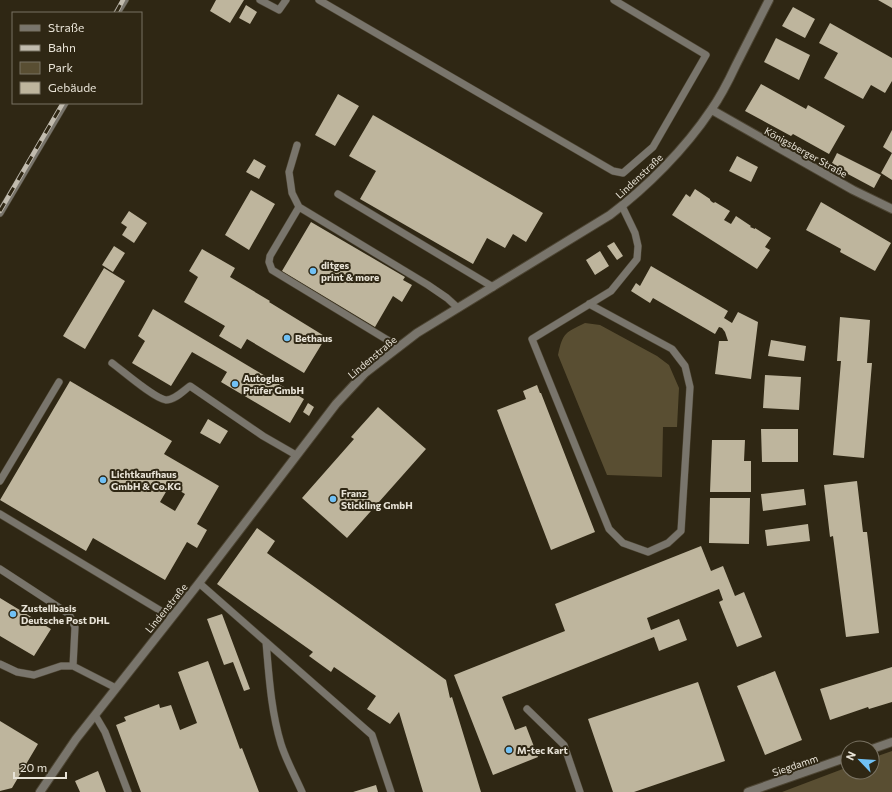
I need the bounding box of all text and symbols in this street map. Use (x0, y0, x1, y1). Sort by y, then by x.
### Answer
legend (12, 12, 142, 104)
text: Straße (48, 20, 84, 34)
text: Bahn (48, 40, 76, 54)
text: Park (48, 60, 74, 74)
text: Gebäude (48, 80, 96, 94)
street label: Königsberger Straße (763, 124, 849, 180)
street label: Lindenstraße (613, 151, 665, 201)
place label: ditges print & more (321, 259, 379, 283)
marker: ditges print & more (308, 266, 318, 276)
place label: Bethaus (295, 332, 333, 344)
marker: Bethaus (282, 333, 292, 343)
street label: Lindenstraße (345, 333, 399, 381)
place label: Autoglas Prüfer GmbH (243, 372, 304, 396)
marker: Autoglas Prüfer GmbH (230, 379, 240, 389)
place label: Lichtkaufhaus GmbH & Co.KG (111, 468, 181, 492)
marker: Lichtkaufhaus GmbH & Co.KG (98, 475, 108, 485)
place label: Franz Stickling GmbH (341, 487, 413, 511)
marker: Franz Stickling GmbH (328, 494, 338, 504)
street label: Lindenstraße (142, 581, 190, 635)
place label: Zustellbasis Deutsche Post DHL (21, 602, 110, 626)
marker: Zustellbasis Deutsche Post DHL (8, 609, 18, 619)
north arrow (840, 740, 880, 780)
place label: M-tec Kart (517, 744, 568, 756)
marker: M-tec Kart (504, 745, 514, 755)
text: N (843, 749, 858, 762)
street label: Siegdamm (771, 752, 819, 778)
scale bar (14, 754, 66, 780)
text: 20 m (20, 760, 47, 774)

